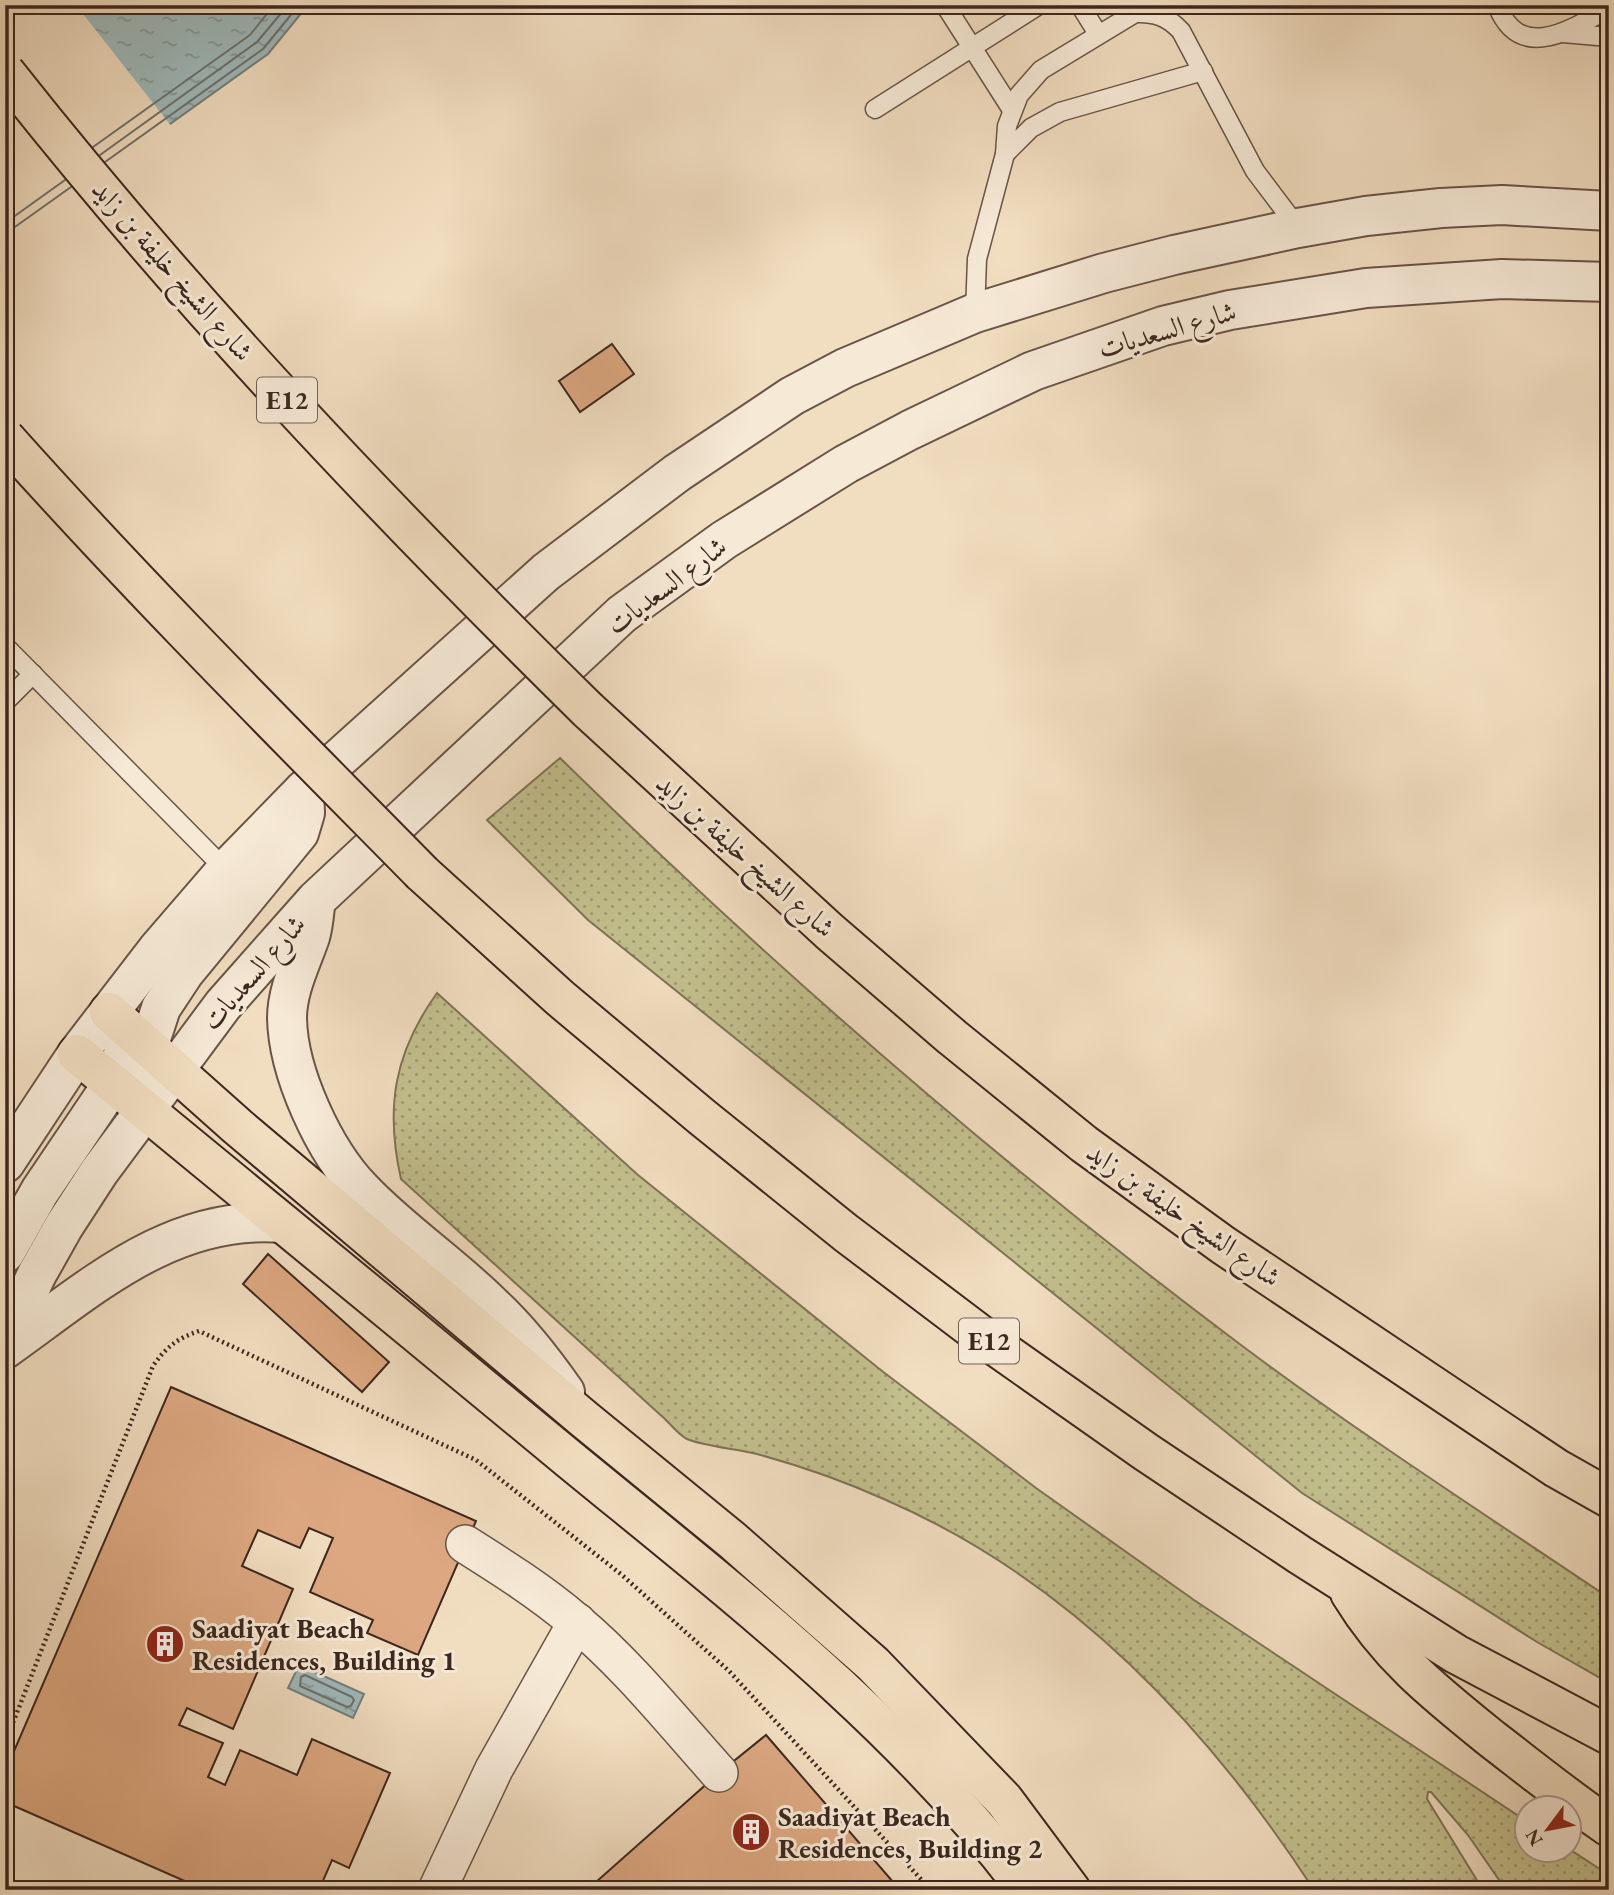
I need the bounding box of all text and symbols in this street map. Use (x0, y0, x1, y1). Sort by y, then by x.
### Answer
street label: شارع الشيخ خليفة بن زايد (79, 172, 262, 373)
street label: شارع السعديات (1094, 292, 1242, 372)
road number: E12 (257, 378, 317, 422)
street label: شارع السعديات (598, 528, 737, 647)
street label: شارع الشيخ خليفة بن زايد (644, 765, 843, 950)
street label: شارع السعديات (193, 907, 318, 1041)
street label: شارع الشيخ خليفة بن زايد (1076, 1133, 1288, 1300)
road number: E12 (959, 1318, 1019, 1364)
place label: Saadiyat Beach Residences, Building 1 (192, 1610, 456, 1678)
building icon: Saadiyat Beach Residences, Building 1 (144, 1623, 186, 1665)
north arrow (1512, 1794, 1582, 1864)
place label: Saadiyat Beach Residences, Building 2 (778, 1798, 1043, 1866)
building icon: Saadiyat Beach Residences, Building 2 (730, 1811, 772, 1853)
text: N (1519, 1824, 1549, 1851)

